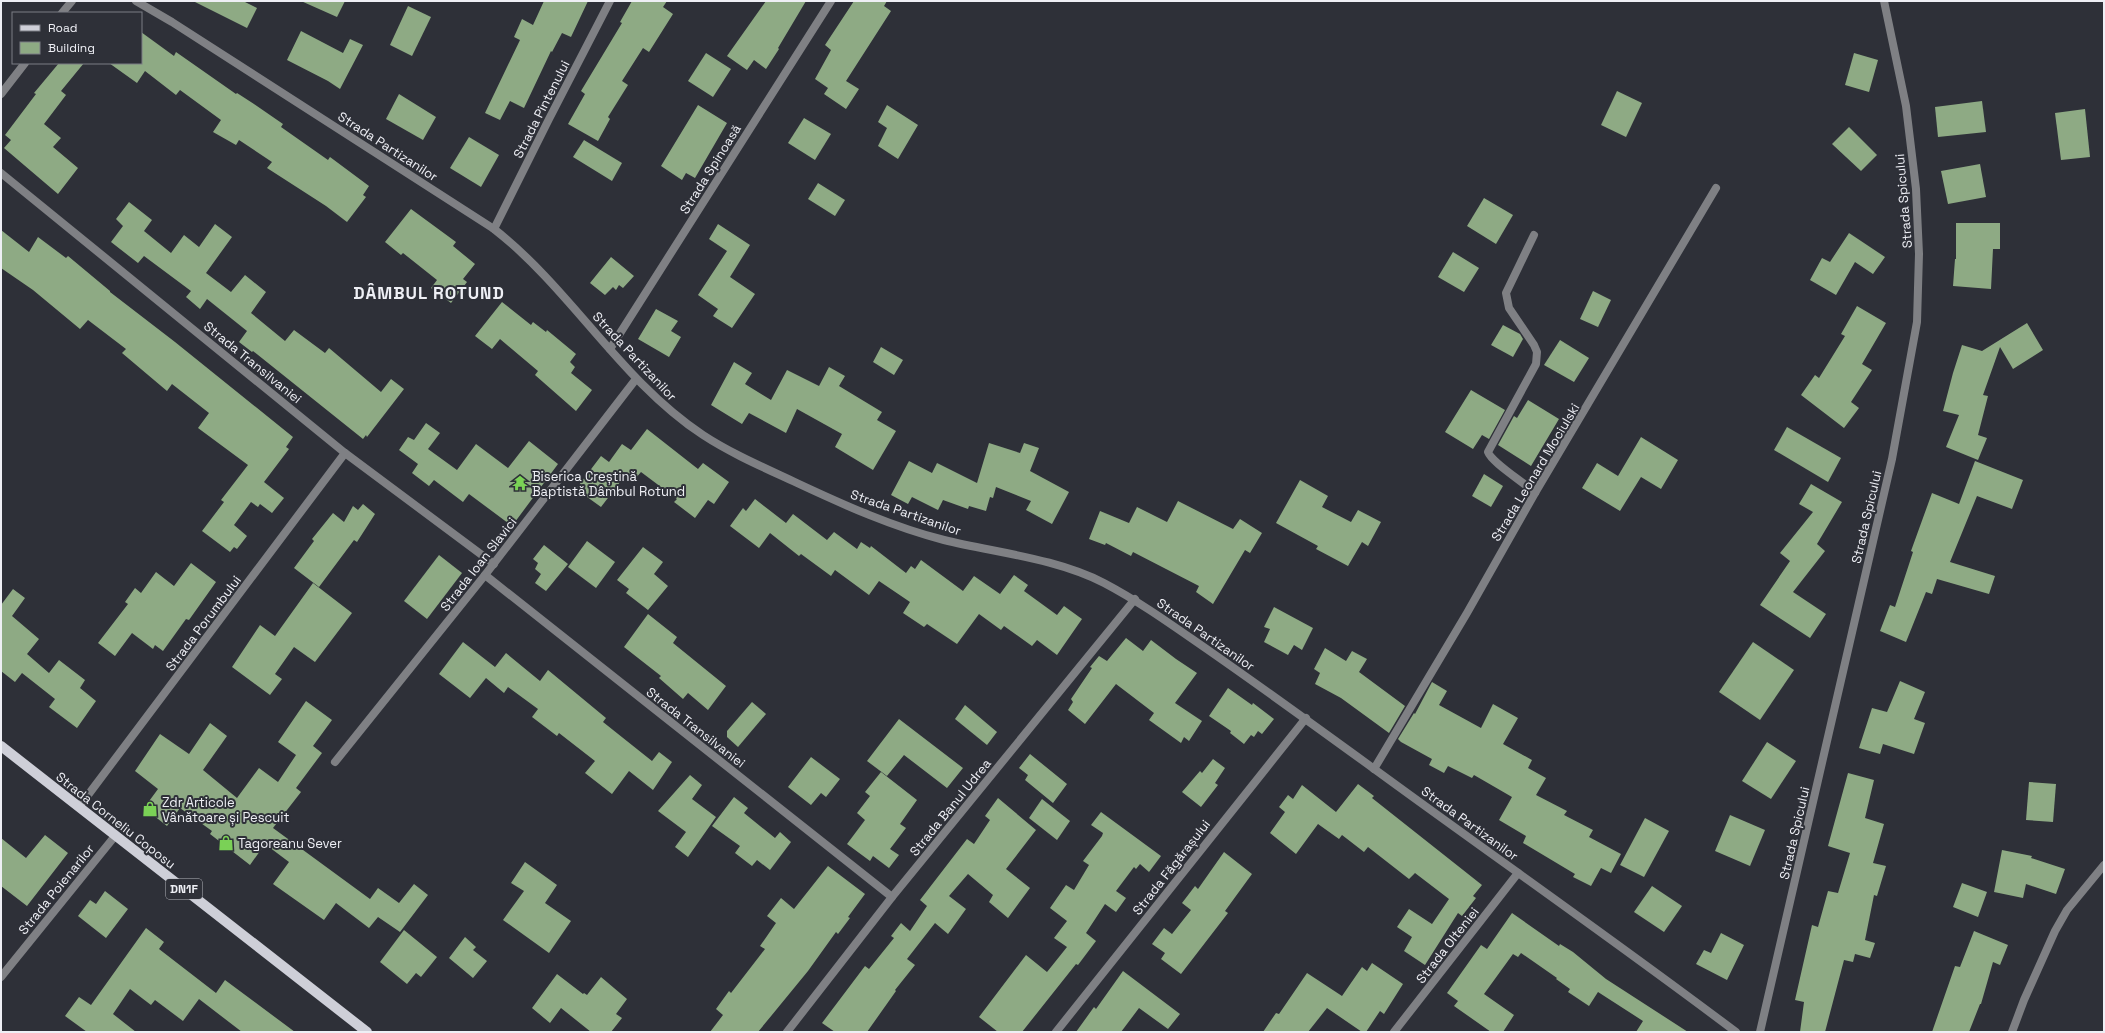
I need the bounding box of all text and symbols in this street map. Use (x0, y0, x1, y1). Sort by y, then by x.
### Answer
legend (12, 12, 142, 64)
text: Road (48, 20, 77, 36)
text: Building (48, 40, 95, 56)
street label: Strada Pintenului (509, 57, 573, 161)
street label: Strada Partizanilor (335, 108, 441, 185)
street label: Strada Spinoasă (676, 121, 745, 217)
street label: Strada Spicului (1891, 153, 1916, 249)
district label: DÂMBUL ROTUND (353, 282, 505, 304)
street label: Strada Partizanilor (589, 308, 680, 405)
street label: Strada Transilvaniei (200, 318, 305, 407)
street label: Strada Leonard Mociulski (1487, 400, 1583, 544)
place label: Biserica Creștină Baptistă Dâmbul Rotund (532, 468, 685, 500)
street label: Strada Spicului (1848, 469, 1885, 565)
temple icon: Biserica Creștină Baptistă Dâmbul Rotund (511, 474, 529, 492)
street label: Strada Partizanilor (848, 486, 963, 539)
street label: Strada Ioan Slavici (436, 514, 520, 615)
street label: Strada Porumbului (162, 572, 245, 675)
street label: Strada Partizanilor (1153, 594, 1258, 675)
street label: Strada Transilvaniei (643, 683, 749, 771)
street label: Strada Banul Udrea (906, 755, 995, 859)
street label: Strada Corneliu Coposu (52, 768, 179, 872)
street label: Strada Partizanilor (1418, 782, 1522, 864)
street label: Strada Spicului (1776, 785, 1813, 881)
place label: Zdr Articole Vânătoare și Pescuit (162, 794, 289, 826)
shop icon: Zdr Articole Vânătoare și Pescuit (141, 800, 159, 818)
street label: Strada Făgărașului (1129, 816, 1214, 918)
shop icon: Tagoreanu Sever (217, 834, 235, 852)
place label: Tagoreanu Sever (238, 835, 342, 852)
street label: Strada Poienarilor (15, 841, 98, 938)
road number: DN1F (166, 879, 202, 899)
street label: Strada Olteniei (1412, 904, 1483, 987)

